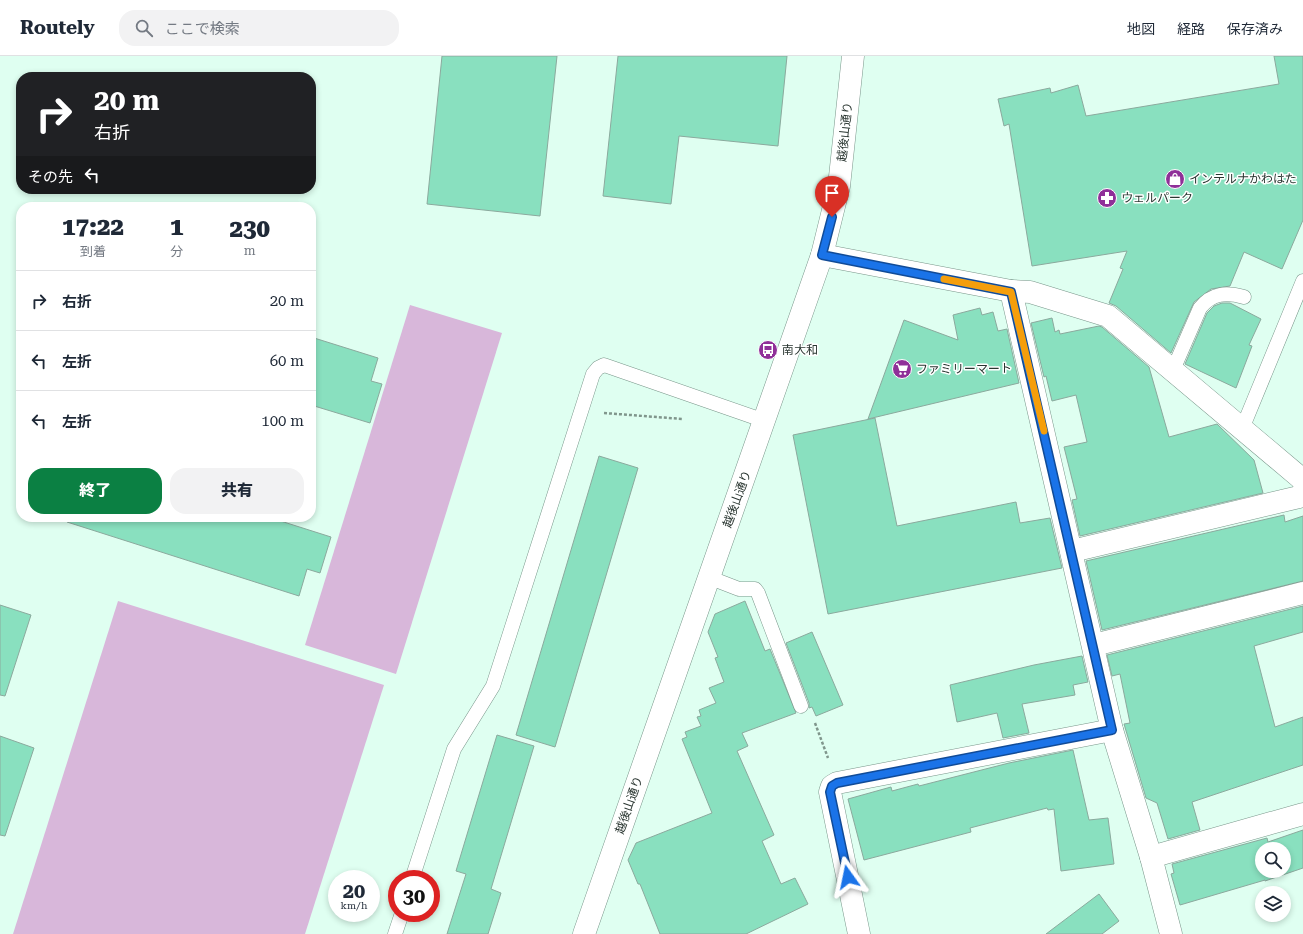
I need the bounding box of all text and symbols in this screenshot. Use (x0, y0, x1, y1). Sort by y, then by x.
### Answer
search box (119, 10, 399, 46)
text: Routely (20, 16, 95, 39)
icon: search (133, 17, 155, 39)
text: ここで検索 (165, 20, 240, 38)
text: 地図 (1127, 21, 1155, 37)
text: 経路 (1177, 21, 1205, 37)
text: 保存済み (1227, 21, 1283, 37)
text: 20 m (94, 84, 159, 117)
icon: right (28, 88, 80, 140)
street label: 越後山通り (835, 101, 855, 163)
text: 右折 (94, 122, 130, 143)
icon: left (81, 164, 103, 186)
text: その先 (28, 168, 73, 186)
shop icon: インテルナかわはた (1164, 168, 1186, 190)
place label: インテルナかわはた (1189, 172, 1297, 186)
pin (815, 176, 849, 217)
icon: arrive (821, 182, 843, 204)
pharmacy icon: ウェルパーク (1096, 187, 1118, 209)
place label: ウェルパーク (1121, 191, 1193, 205)
text: 17:22 (62, 213, 124, 241)
text: 1 (170, 213, 183, 241)
text: 230 (230, 215, 270, 243)
text: m (244, 243, 256, 258)
text: 到着 (80, 244, 106, 259)
text: 分 (170, 244, 183, 259)
icon: right (28, 290, 50, 312)
text: 20 m (270, 292, 304, 310)
text: 右折 (62, 293, 92, 311)
bus stop icon: 南大和 (757, 339, 779, 361)
place label: 南大和 (782, 343, 818, 357)
icon: left (28, 350, 50, 372)
text: 60 m (270, 352, 304, 370)
text: 左折 (62, 353, 92, 371)
supermarket icon: ファミリーマート (891, 358, 913, 380)
place label: ファミリーマート (916, 362, 1012, 376)
icon: left (28, 410, 50, 432)
text: 100 m (261, 412, 304, 430)
text: 左折 (62, 413, 92, 431)
button: 終了 (28, 468, 162, 514)
button: 共有 (170, 468, 304, 514)
street label: 越後山通り (720, 468, 754, 530)
street label: 越後山通り (613, 774, 645, 836)
map controls (1255, 842, 1291, 922)
button: search (1255, 842, 1291, 878)
position arrow (827, 856, 869, 898)
speed limit sign: 30 (388, 870, 440, 922)
text: 20 (343, 879, 365, 903)
button: layers (1255, 886, 1291, 922)
text: km/h (341, 900, 367, 911)

